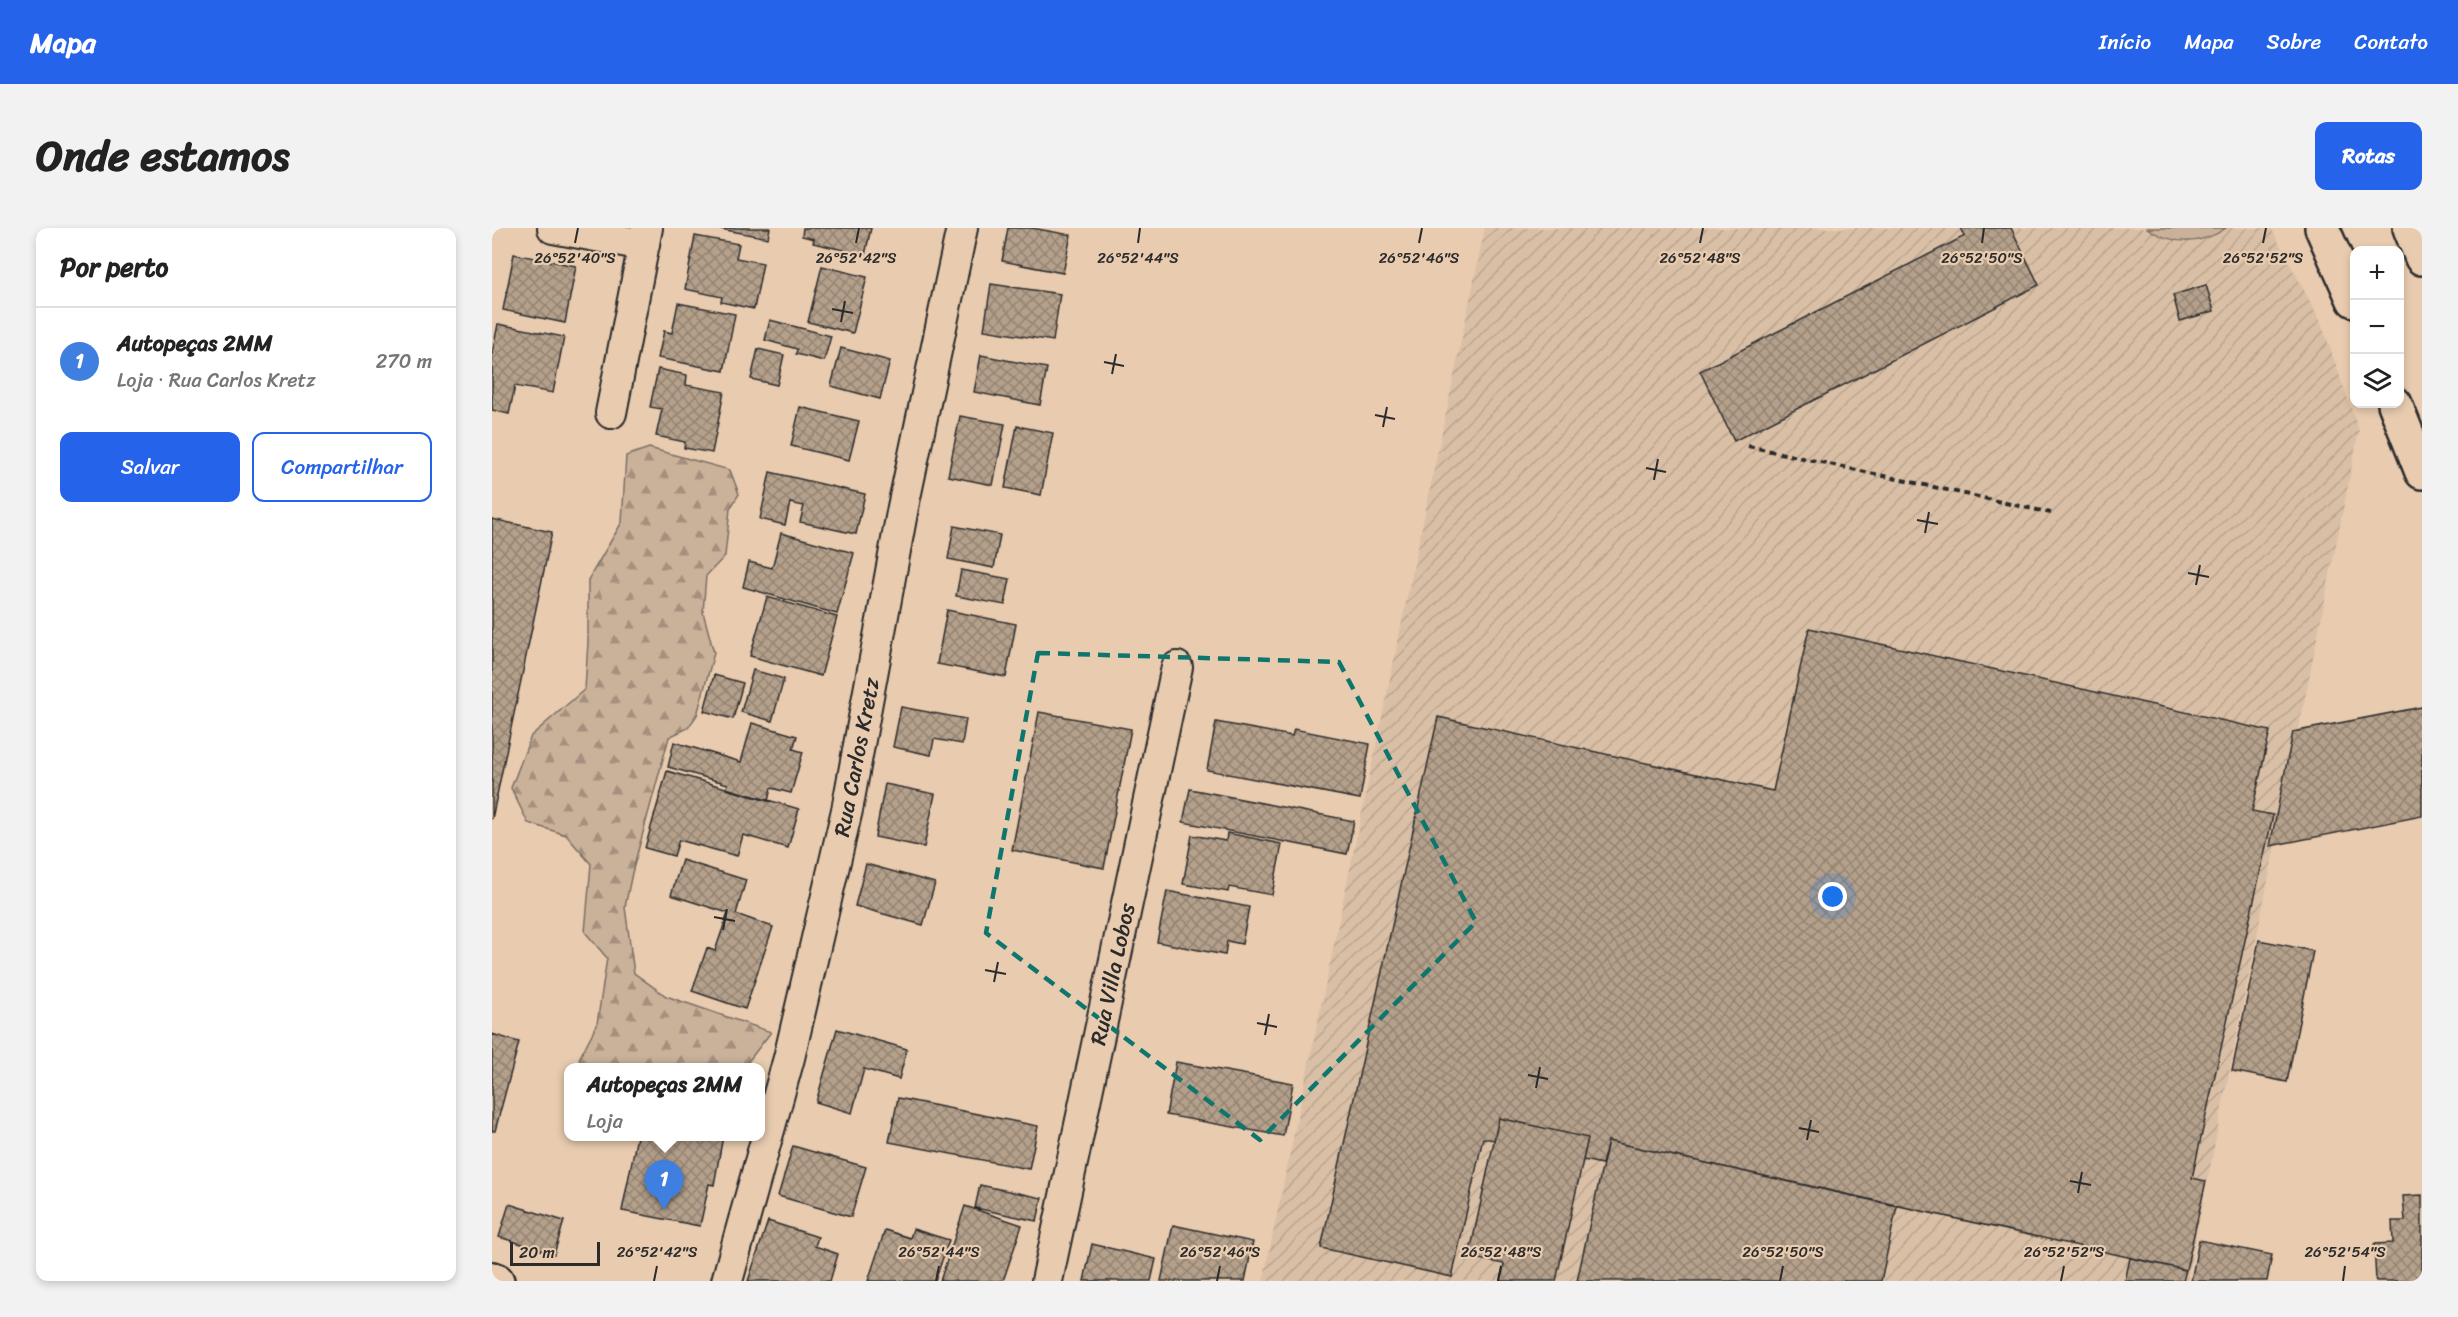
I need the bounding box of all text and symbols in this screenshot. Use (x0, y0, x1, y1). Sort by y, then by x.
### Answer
text: Mapa (30, 18, 96, 67)
text: Início (2099, 23, 2151, 61)
text: Mapa (2184, 23, 2234, 61)
text: Sobre (2267, 23, 2321, 61)
text: Contato (2354, 23, 2428, 61)
text: Onde estamos (36, 119, 290, 193)
button: Rotas (2315, 122, 2422, 190)
text: Por perto (60, 244, 168, 290)
text: 26°52'40"S (534, 245, 616, 271)
text: 26°52'42"S (816, 245, 897, 271)
text: 26°52'44"S (1097, 245, 1179, 271)
text: 26°52'46"S (1379, 245, 1460, 271)
text: 26°52'48"S (1659, 245, 1741, 271)
text: 26°52'50"S (1941, 245, 2023, 271)
text: 26°52'52"S (2223, 245, 2304, 271)
map controls (2350, 246, 2404, 408)
button: + (2350, 246, 2404, 300)
button: − (2350, 300, 2404, 354)
text: Autopeças 2MM (117, 324, 272, 363)
text: 1 (75, 344, 84, 379)
text: 270 m (376, 344, 432, 379)
button: layers (2350, 354, 2404, 408)
text: Loja · Rua Carlos Kretz (117, 363, 316, 398)
button: Salvar (60, 432, 240, 502)
button: Compartilhar (252, 432, 432, 502)
street label: Rua Carlos Kretz (822, 673, 891, 840)
your location (1818, 882, 1847, 911)
street label: Rua Villa Lobos (1078, 899, 1147, 1049)
popup (564, 1063, 765, 1141)
text: Autopeças 2MM (587, 1065, 742, 1104)
text: Loja (587, 1104, 623, 1139)
pin: 1 (644, 1160, 684, 1210)
text: 20 m (519, 1238, 555, 1267)
scale bar (510, 1239, 600, 1266)
text: 26°52'42"S (617, 1239, 698, 1265)
text: 26°52'44"S (898, 1239, 980, 1265)
text: 26°52'46"S (1180, 1239, 1261, 1265)
text: 26°52'48"S (1460, 1239, 1542, 1265)
text: 26°52'50"S (1742, 1239, 1824, 1265)
text: 26°52'52"S (2024, 1239, 2105, 1265)
text: 26°52'54"S (2304, 1239, 2386, 1265)

